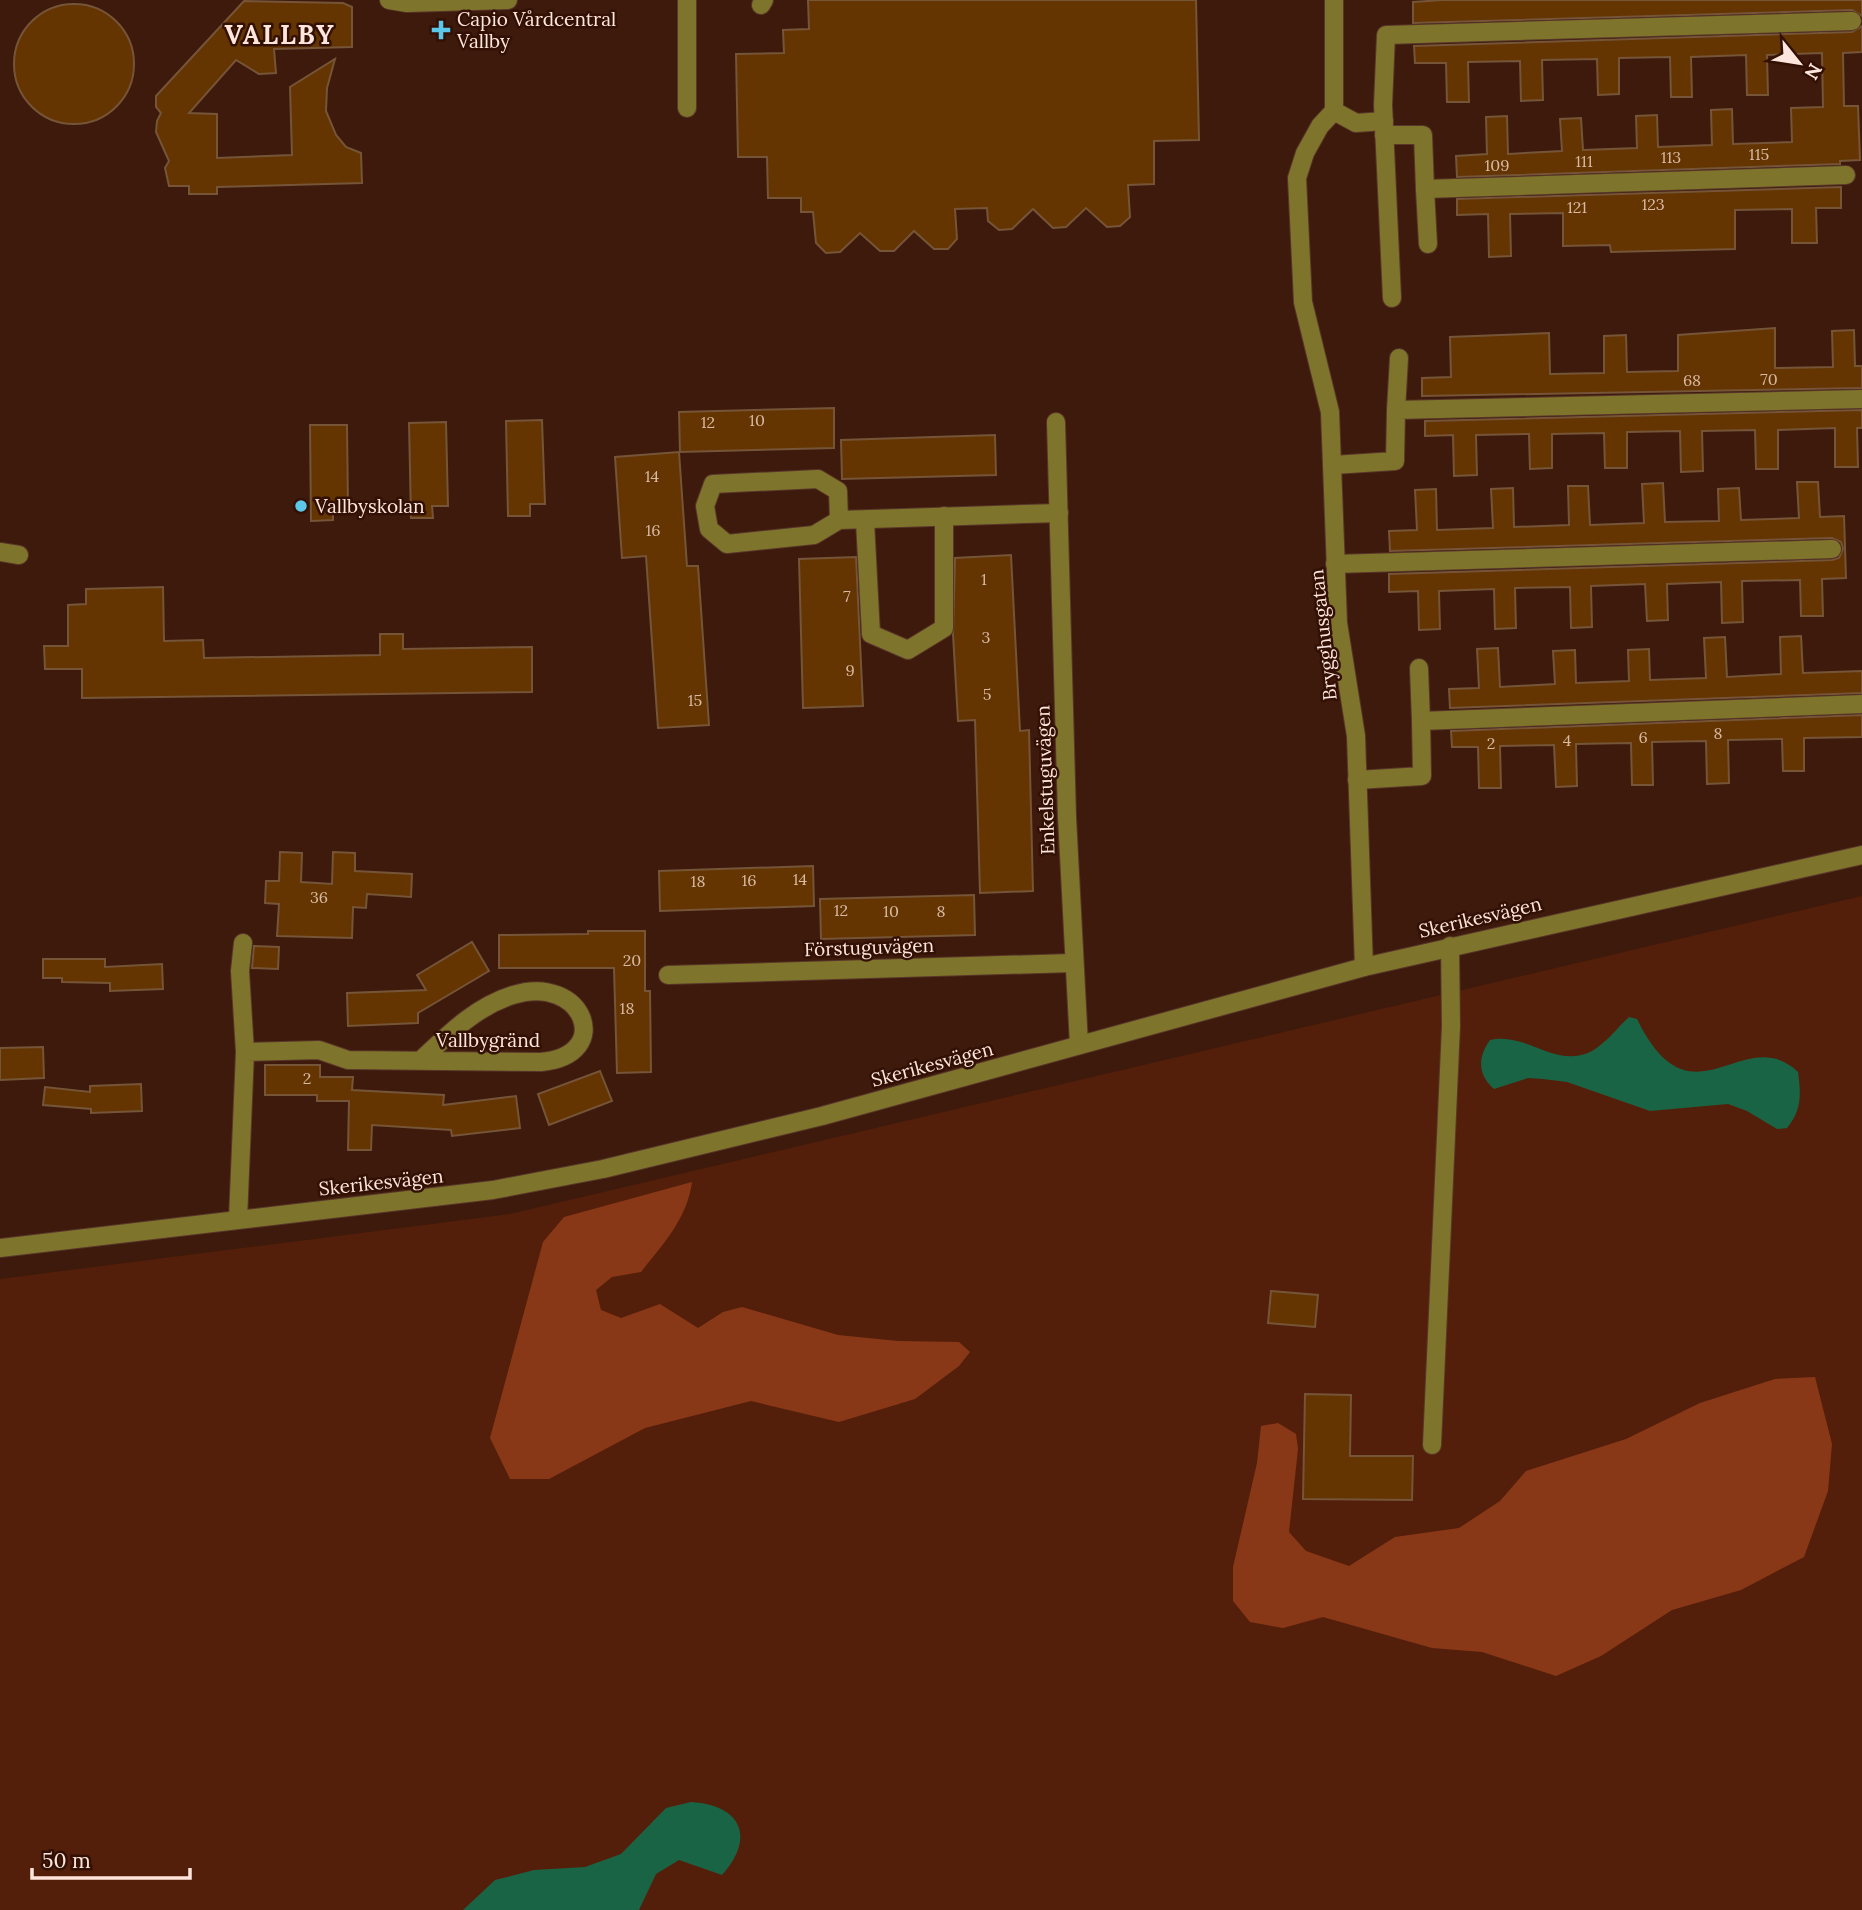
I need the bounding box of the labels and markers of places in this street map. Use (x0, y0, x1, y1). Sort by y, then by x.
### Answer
place label: Capio Vårdcentral Vallby (456, 7, 616, 53)
marker: Capio Vårdcentral Vallby (431, 20, 451, 40)
place label: Vallbyskolan (314, 494, 425, 518)
marker: Vallbyskolan (293, 498, 309, 514)

